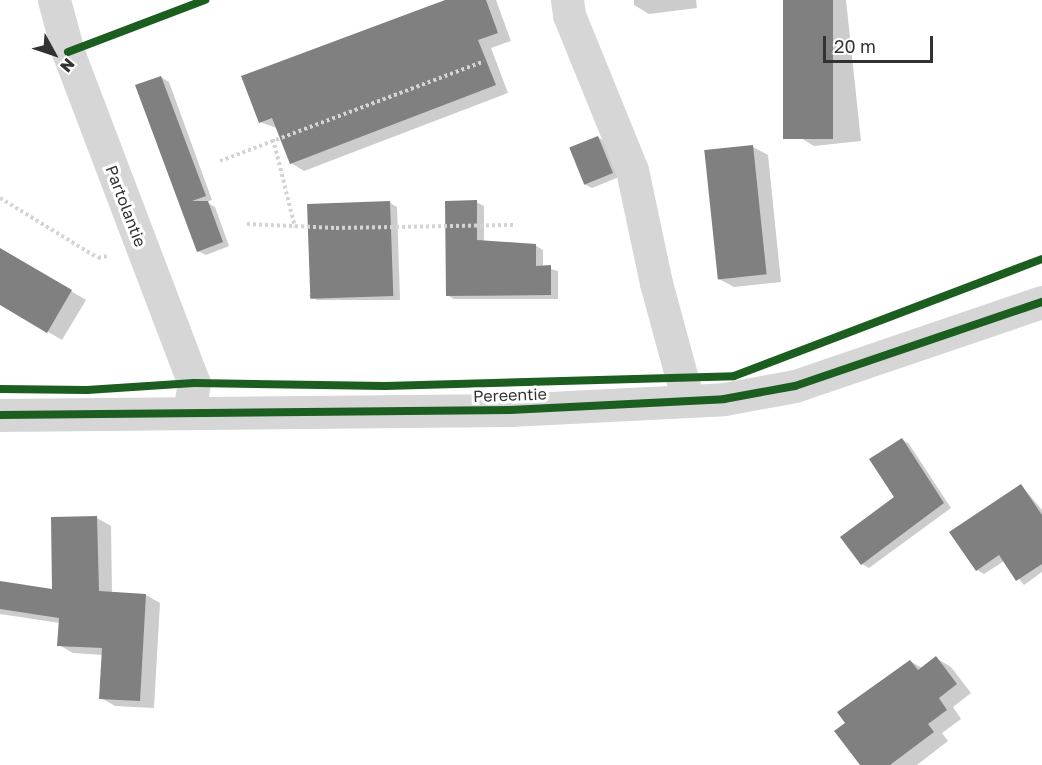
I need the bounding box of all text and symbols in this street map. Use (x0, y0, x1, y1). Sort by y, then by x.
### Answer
north arrow (24, 24, 84, 84)
scale bar (826, 24, 936, 62)
text: 20 m (834, 35, 876, 57)
text: N (56, 54, 79, 77)
street label: Partolantie (102, 163, 150, 249)
street label: Pereentie (473, 384, 547, 406)

